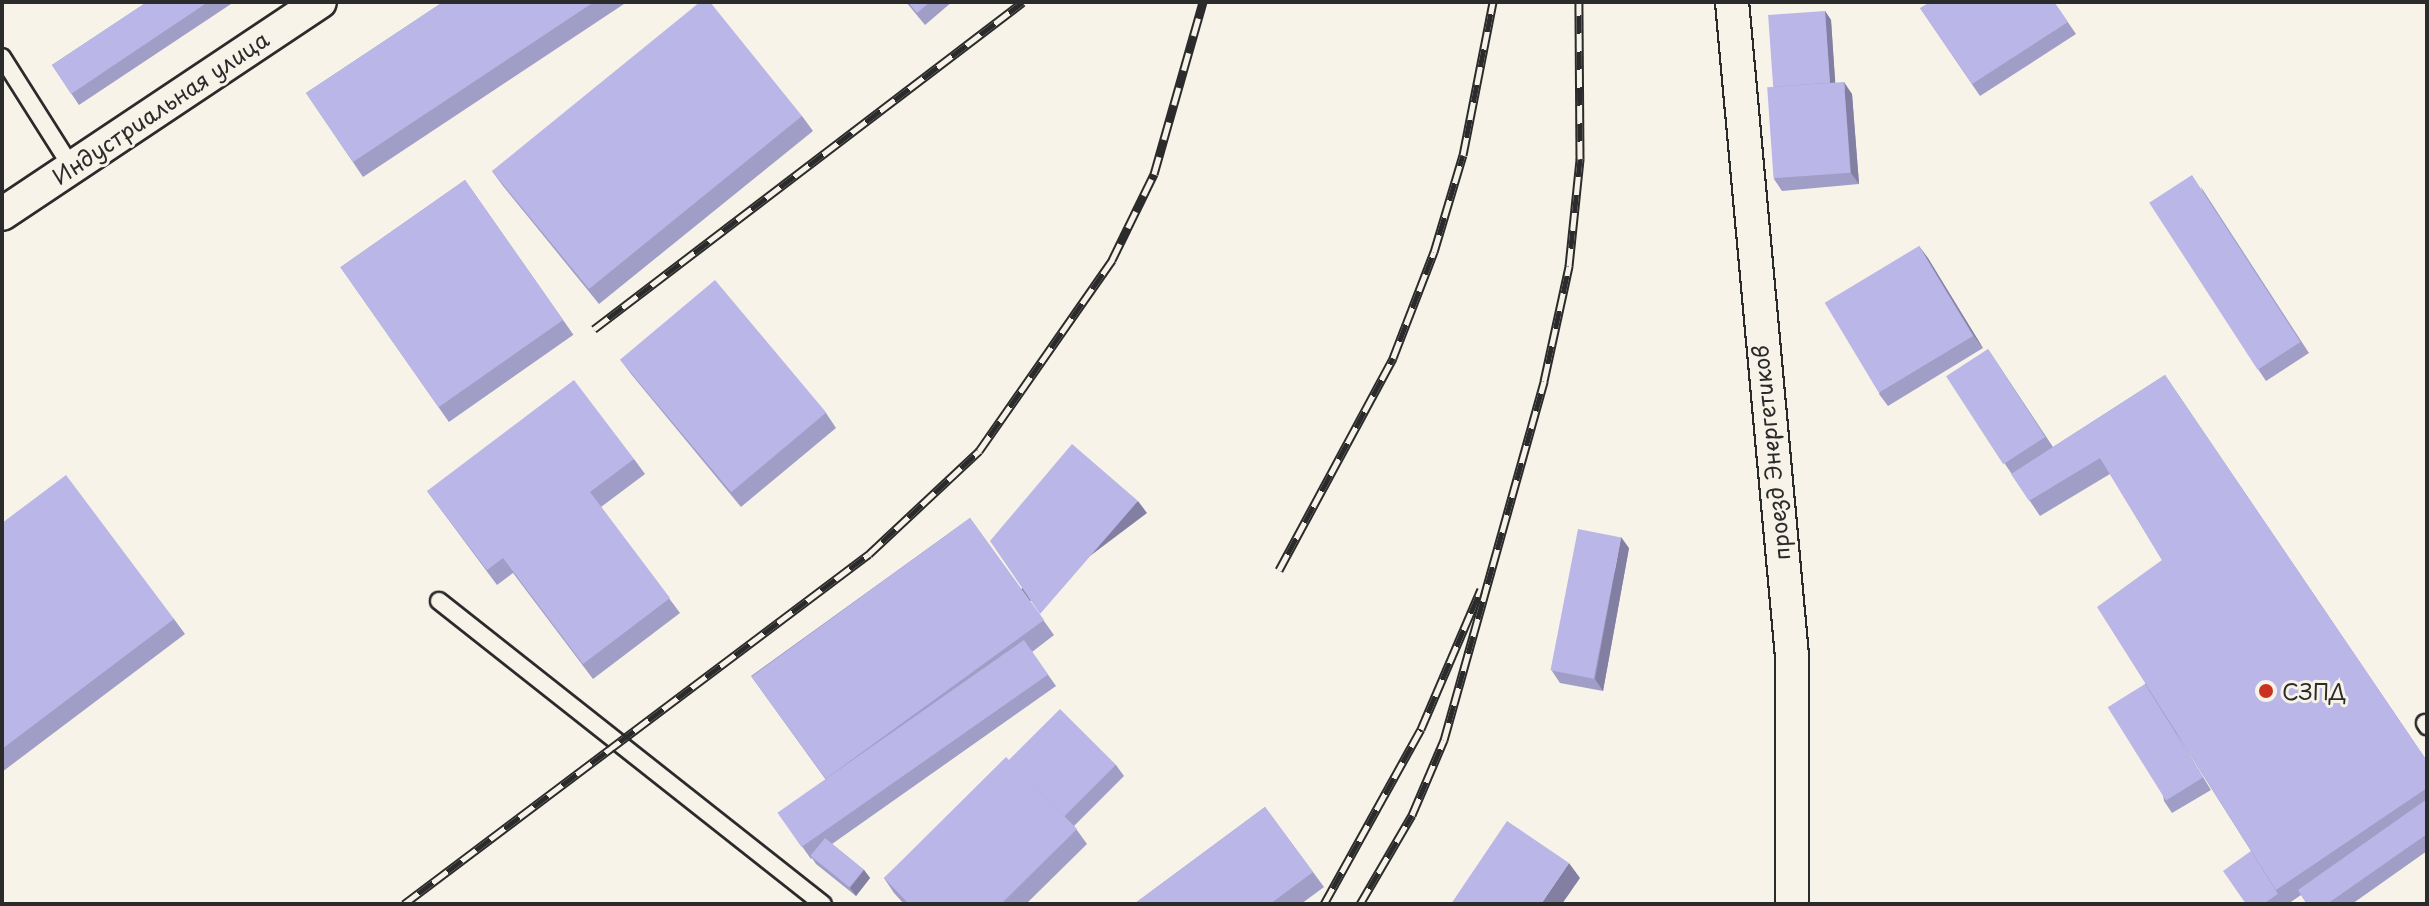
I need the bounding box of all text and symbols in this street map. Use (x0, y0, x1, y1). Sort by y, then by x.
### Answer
street label: Индустриальная улица (46, 24, 274, 190)
street label: проезд Энергетиков (1746, 344, 1794, 562)
place label: СЗПД (2282, 678, 2346, 704)
marker: СЗПД (2257, 682, 2275, 700)

